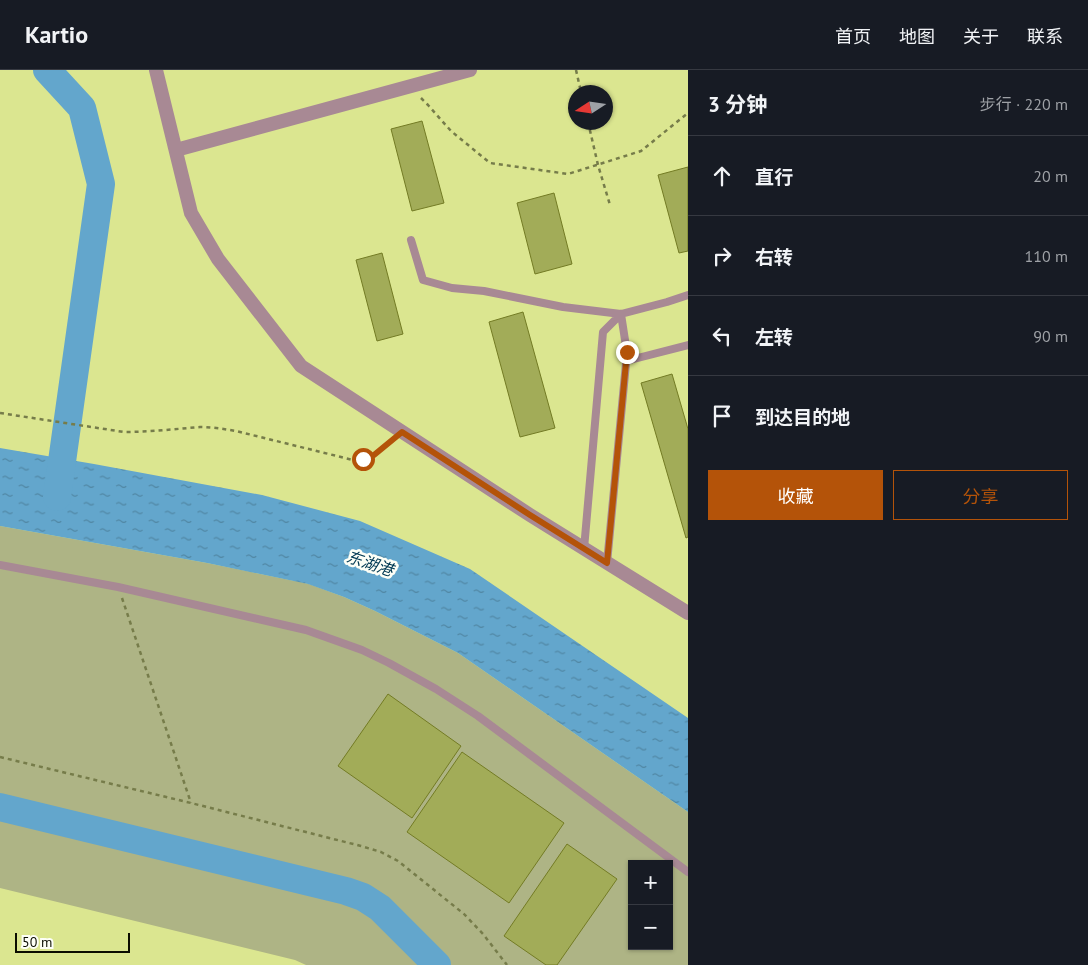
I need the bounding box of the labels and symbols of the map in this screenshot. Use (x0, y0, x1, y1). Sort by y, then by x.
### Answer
north arrow (568, 85, 613, 130)
route end (616, 341, 639, 364)
route start (352, 448, 375, 471)
water label: 东湖港 (344, 546, 398, 581)
scale bar (15, 930, 130, 953)

